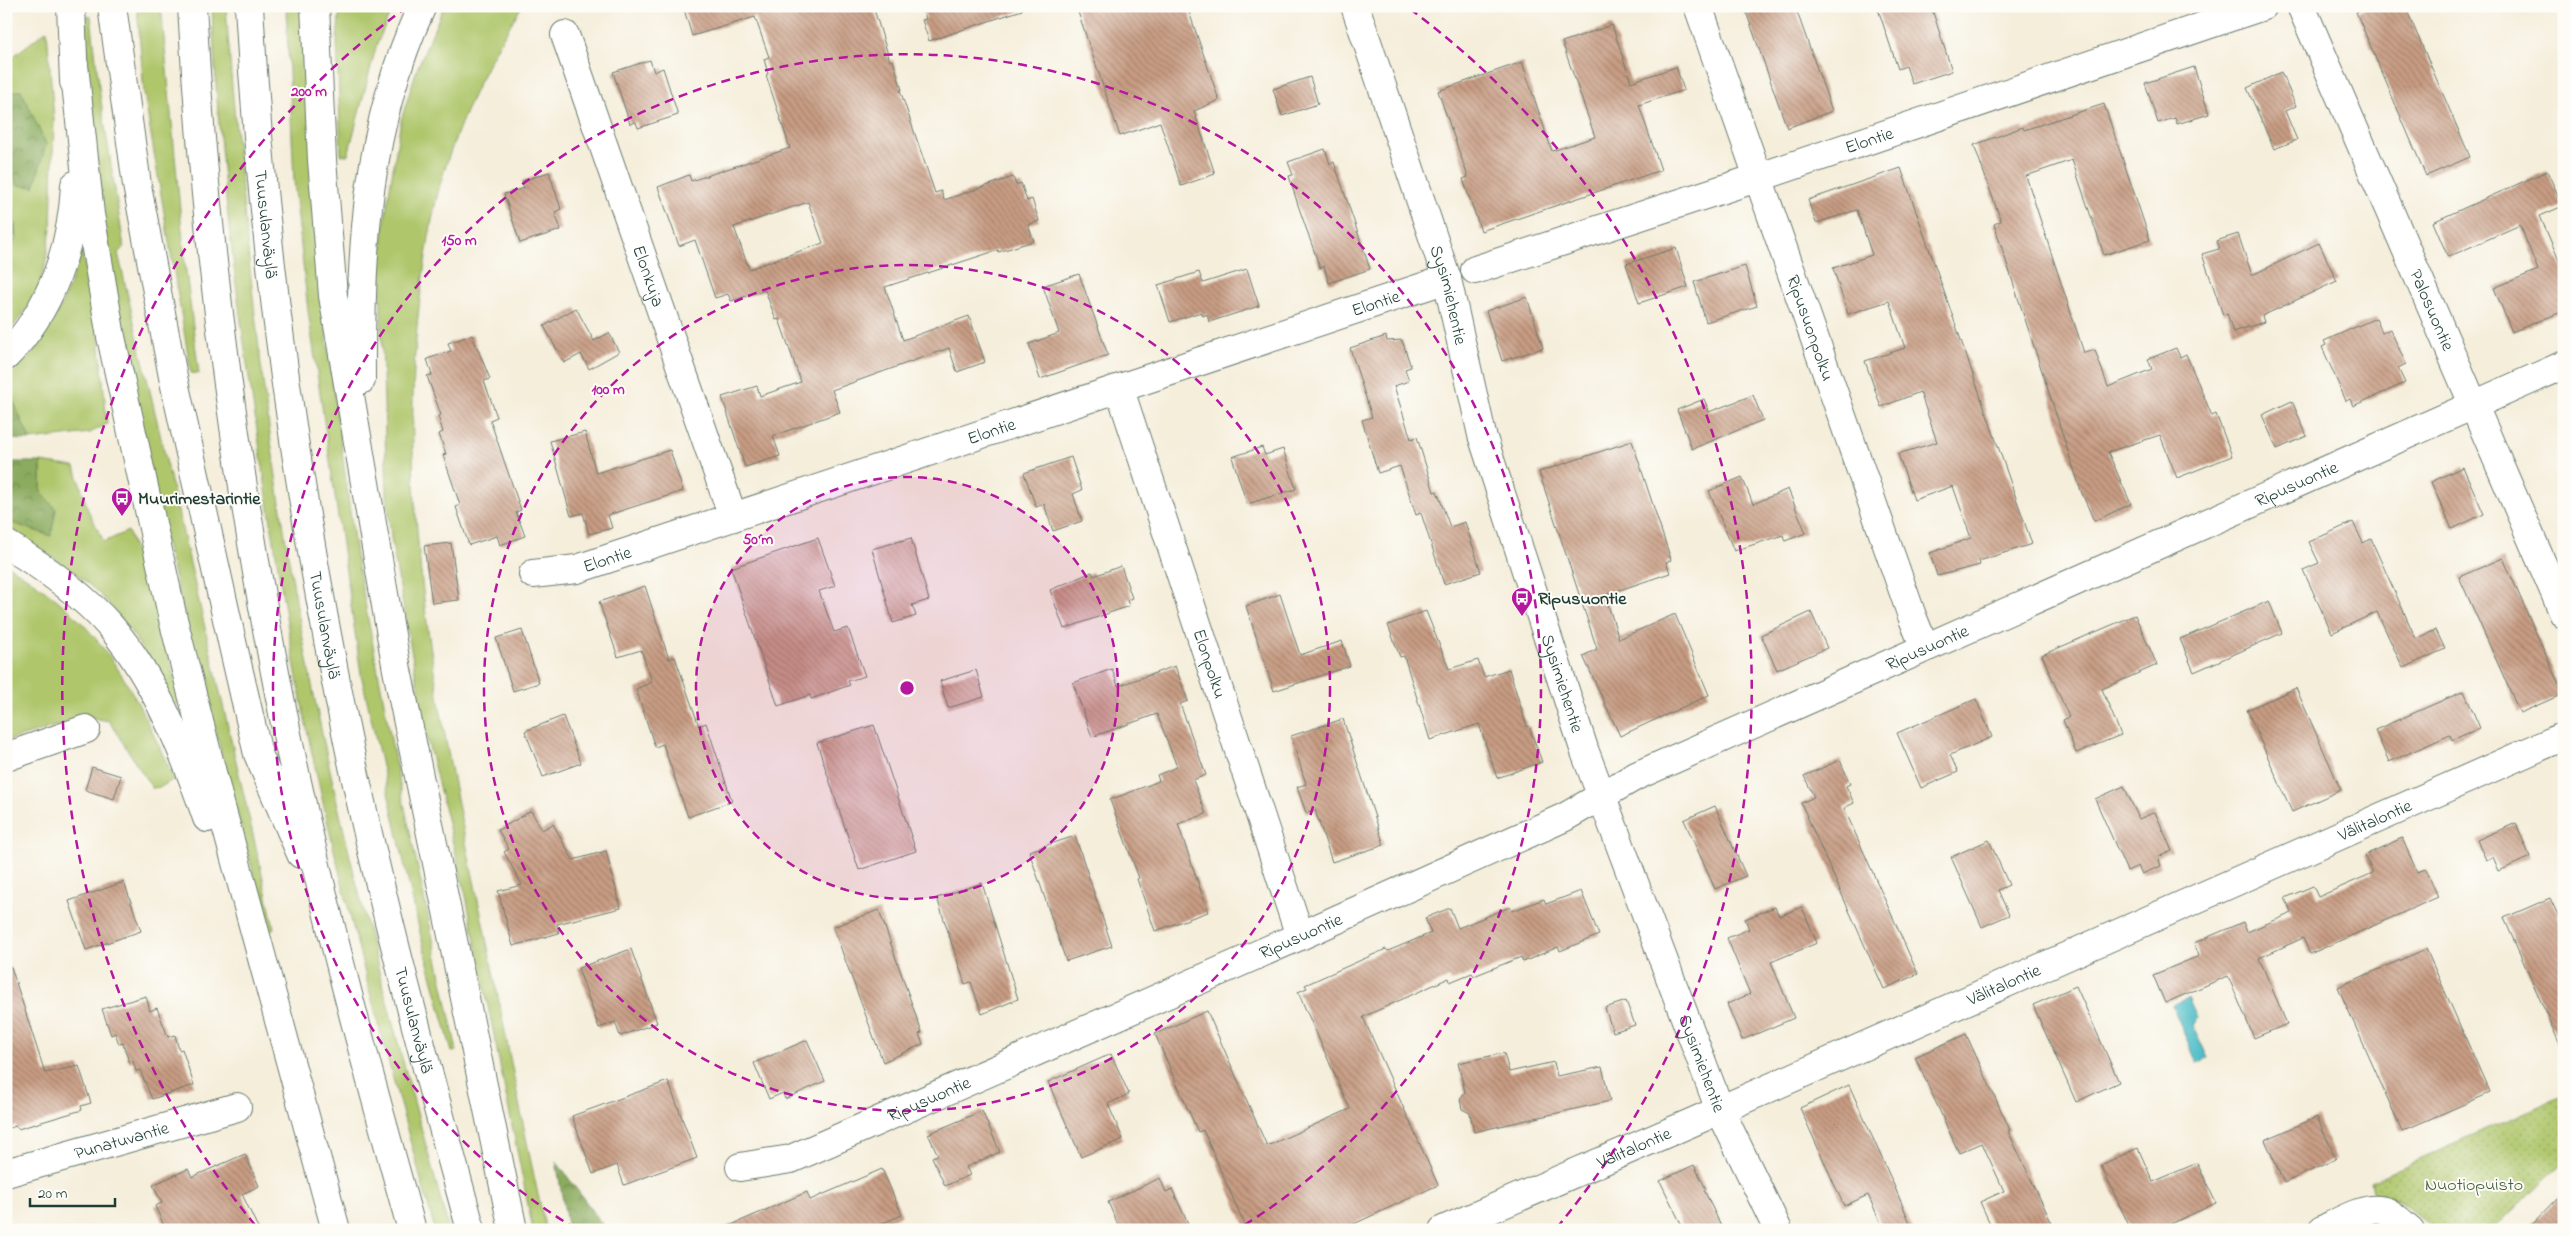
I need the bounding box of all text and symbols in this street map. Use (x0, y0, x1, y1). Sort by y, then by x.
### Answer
text: 200 m (290, 81, 327, 103)
street label: Elontie (1842, 121, 1898, 162)
street label: Tuusulanväylä (246, 169, 283, 280)
text: 150 m (441, 230, 477, 252)
street label: Elonkuja (624, 242, 670, 311)
street label: Sysimiehentie (1422, 242, 1473, 349)
street label: Palosuontie (2401, 266, 2460, 356)
street label: Ripusuonpolku (1778, 272, 1840, 385)
street label: Elontie (1349, 284, 1405, 325)
text: 100 m (591, 379, 625, 401)
street label: Elontie (964, 412, 1020, 453)
street label: Ripusuontie (2251, 455, 2344, 515)
bus stop icon: Muurimestarintie (110, 486, 134, 517)
place label: Muurimestarintie (138, 487, 261, 513)
text: 50 m (743, 529, 774, 551)
street label: Elontie (580, 540, 636, 581)
street label: Tuusulanväylä (301, 569, 346, 681)
bus stop icon: Ripusuontie (1510, 586, 1534, 617)
place label: Ripusuontie (1538, 587, 1627, 613)
street label: Ripusuontie (1882, 619, 1974, 679)
street label: Elonpolku (1185, 626, 1232, 702)
street label: Sysimiehentie (1533, 631, 1589, 737)
centre of rings (898, 679, 916, 697)
street label: Välitalontie (2334, 794, 2417, 850)
street label: Ripusuontie (1256, 907, 1348, 967)
street label: Välitalontie (1962, 958, 2046, 1014)
street label: Tuusulanväylä (386, 964, 439, 1076)
street label: Sysimiehentie (1670, 1012, 1731, 1117)
street label: Ripusuontie (884, 1070, 976, 1130)
street label: Punatuvantie (72, 1116, 173, 1168)
street label: Välitalontie (1593, 1121, 1677, 1177)
park label: Nuotiopuisto (2425, 1173, 2523, 1199)
scale bar (30, 1176, 115, 1208)
text: 20 m (38, 1183, 68, 1205)

